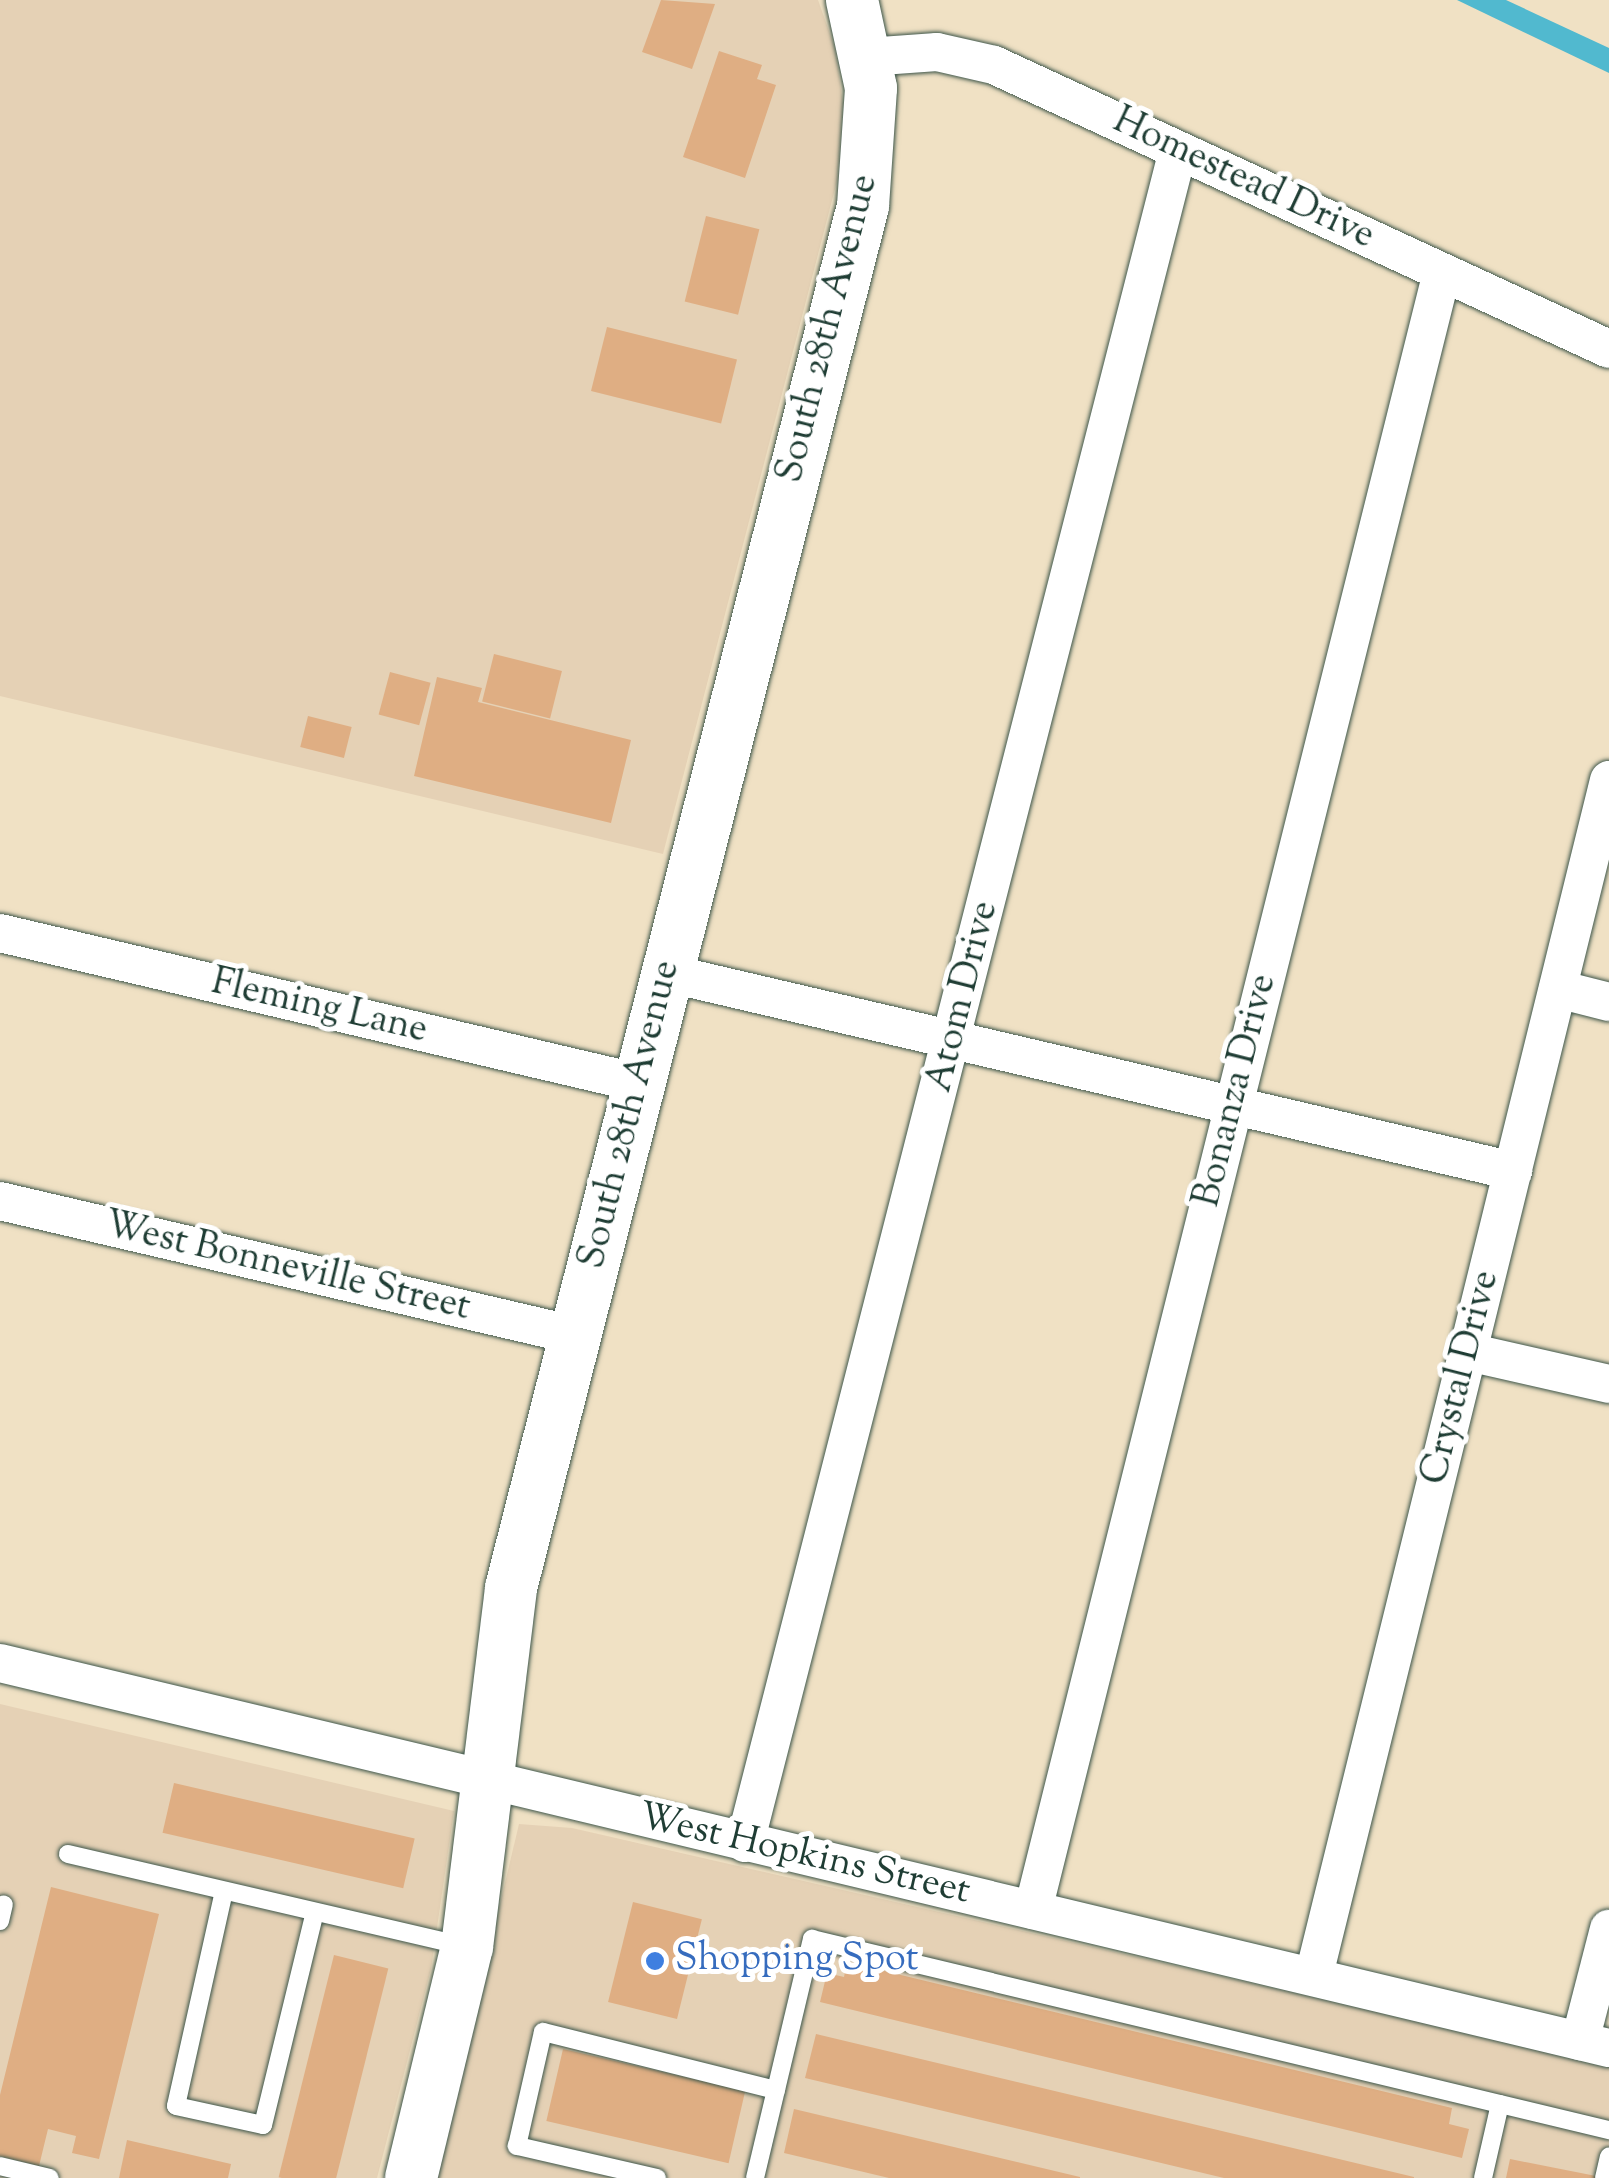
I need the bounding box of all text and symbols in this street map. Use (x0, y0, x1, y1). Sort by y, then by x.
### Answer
street label: Homestead Drive (1105, 99, 1381, 261)
street label: South 28th Avenue (769, 170, 889, 488)
street label: Atom Drive (918, 897, 1010, 1097)
street label: South 28th Avenue (571, 956, 691, 1274)
street label: Fleming Lane (207, 961, 431, 1055)
street label: Bonanza Drive (1186, 970, 1288, 1212)
street label: West Bonneville Street (100, 1204, 474, 1332)
street label: Crystal Drive (1413, 1266, 1511, 1490)
street label: West Hopkins Street (634, 1796, 974, 1916)
place label: Shopping Spot (675, 1938, 919, 1984)
marker: Shopping Spot (644, 1950, 666, 1972)

